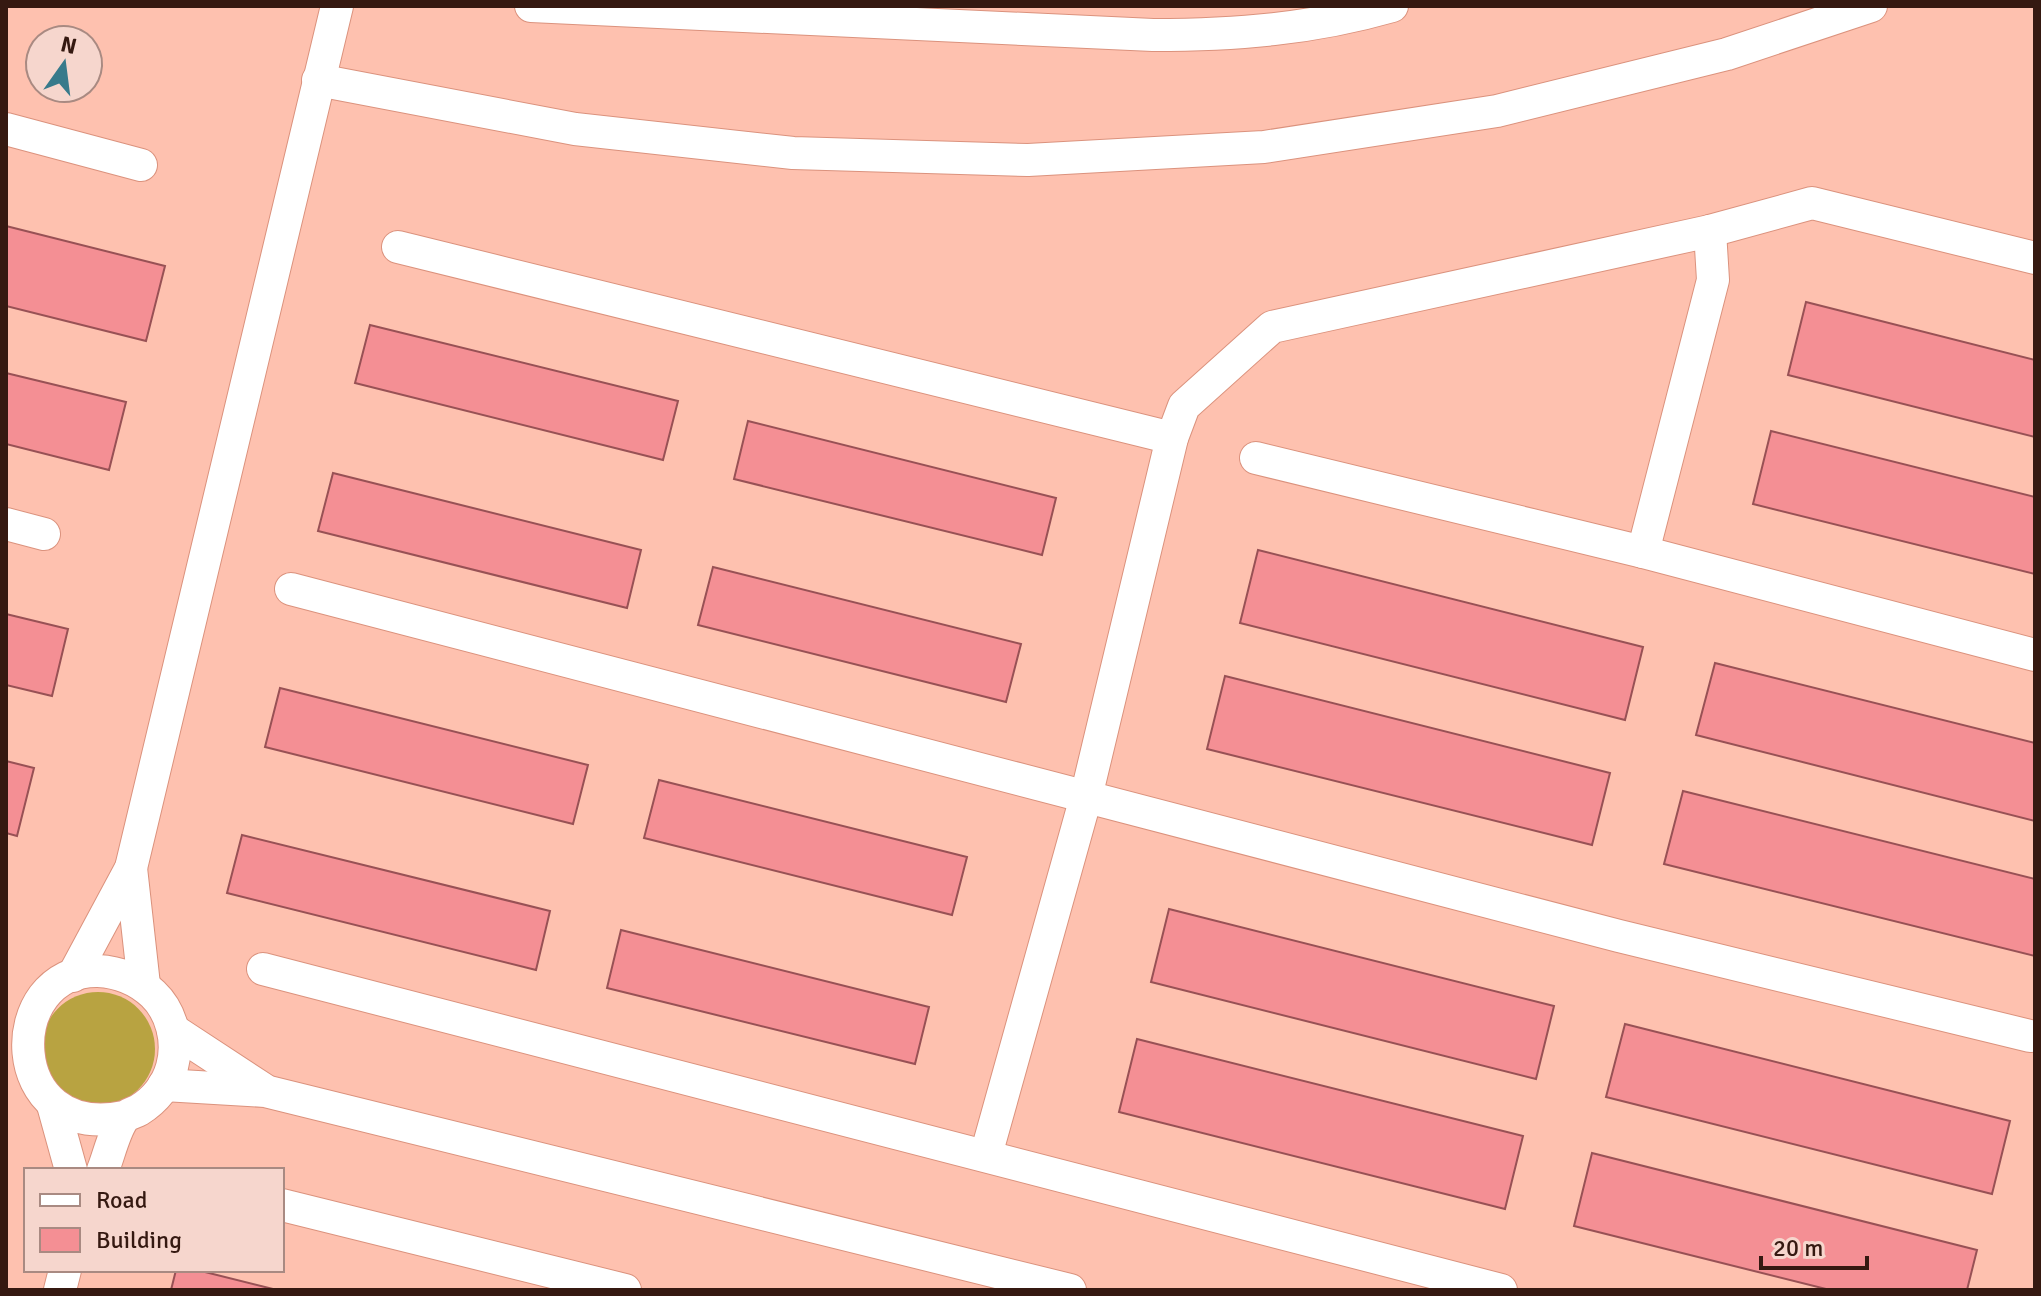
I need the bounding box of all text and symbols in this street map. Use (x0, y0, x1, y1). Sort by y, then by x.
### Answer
north arrow (24, 24, 104, 104)
text: N (58, 30, 79, 60)
legend (24, 1168, 284, 1272)
text: Road (96, 1185, 147, 1215)
scale bar (1761, 1220, 1867, 1270)
text: Building (96, 1225, 182, 1255)
text: 20 m (1773, 1233, 1823, 1263)

